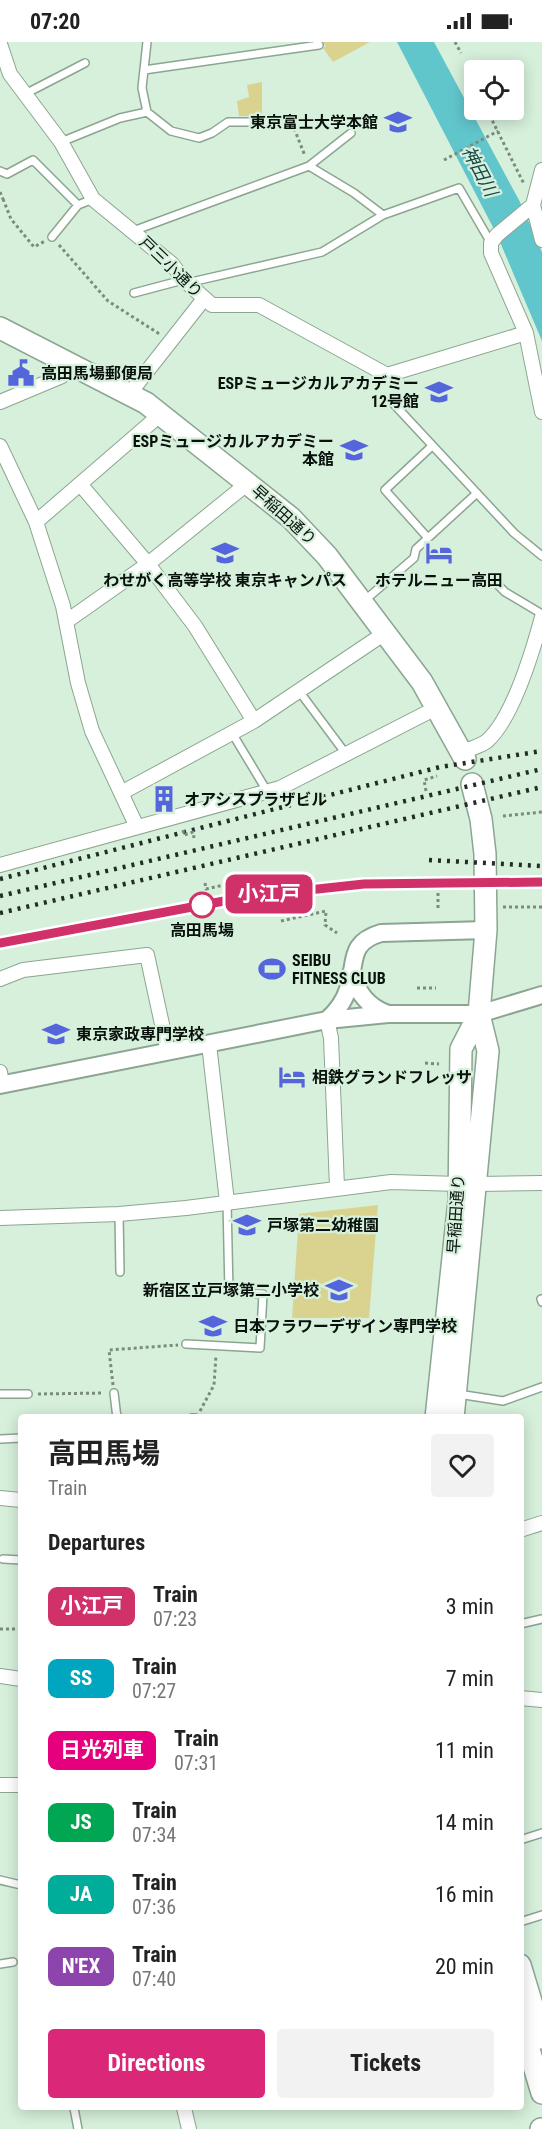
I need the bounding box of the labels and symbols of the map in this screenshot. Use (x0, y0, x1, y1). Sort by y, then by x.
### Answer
school or university icon: 東京富士大学本館 (383, 107, 413, 137)
place label: 東京富士大学本館 (250, 113, 378, 132)
water label: 神田川 (458, 142, 503, 202)
street label: 戸三小通り (136, 232, 206, 302)
public building icon: 高田馬場郵便局 (6, 358, 36, 388)
place label: 高田馬場郵便局 (41, 364, 153, 383)
place label: ESPミュージカルアカデミー 12号館 (218, 374, 419, 411)
school or university icon: ESPミュージカルアカデミー 12号館 (424, 377, 454, 407)
place label: ESPミュージカルアカデミー 本館 (133, 432, 334, 469)
school or university icon: ESPミュージカルアカデミー 本館 (339, 435, 369, 465)
street label: 早稲田通り (248, 481, 320, 549)
school or university icon: わせがく高等学校 東京キャンパス (210, 538, 240, 568)
hotel icon: ホテルニュー高田 (424, 538, 454, 568)
place label: わせがく高等学校 東京キャンパス (103, 571, 347, 590)
place label: ホテルニュー高田 (375, 571, 503, 590)
building icon: オアシスプラザビル (149, 784, 179, 814)
place label: オアシスプラザビル (184, 790, 327, 809)
line badge: 小江戸 (234, 874, 304, 914)
marker: 高田馬場 (189, 892, 215, 918)
place label: 高田馬場 (170, 921, 234, 940)
place label: SEIBU FITNESS CLUB (292, 951, 386, 988)
sports icon: SEIBU FITNESS CLUB (257, 954, 287, 984)
school or university icon: 東京家政専門学校 (41, 1019, 71, 1049)
place label: 東京家政専門学校 (76, 1025, 204, 1044)
hotel icon: 相鉄グランドフレッサ (277, 1062, 307, 1092)
place label: 相鉄グランドフレッサ (312, 1068, 472, 1087)
street label: 早稲田通り (444, 1173, 468, 1255)
school or university icon: 戸塚第二幼稚園 (232, 1210, 262, 1240)
place label: 戸塚第二幼稚園 (267, 1216, 379, 1235)
school or university icon: 新宿区立戸塚第二小学校 (324, 1275, 354, 1305)
place label: 新宿区立戸塚第二小学校 (143, 1281, 319, 1300)
school or university icon: 日本フラワーデザイン専門学校 (198, 1311, 228, 1341)
place label: 日本フラワーデザイン専門学校 (233, 1317, 457, 1336)

